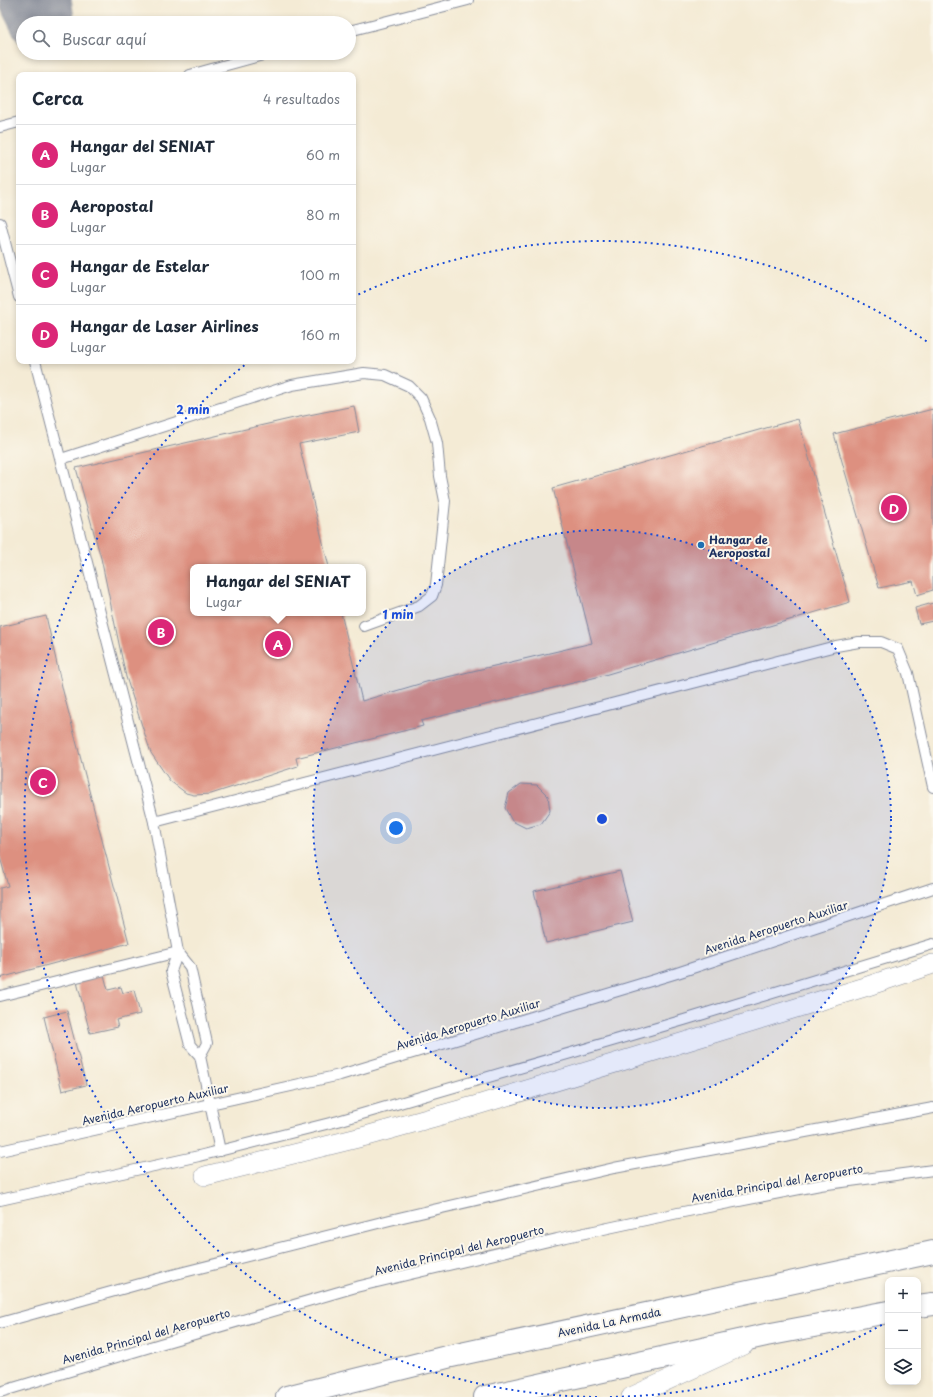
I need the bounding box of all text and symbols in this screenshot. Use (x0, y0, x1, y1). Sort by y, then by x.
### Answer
search box (16, 16, 356, 60)
icon: search (30, 27, 52, 49)
text: Buscar aquí (62, 27, 146, 50)
text: Cerca (32, 85, 83, 111)
text: 4 resultados (263, 89, 340, 108)
text: Hangar del SENIAT (70, 134, 215, 157)
text: A (40, 145, 50, 164)
text: 60 m (306, 145, 340, 164)
text: Lugar (70, 157, 106, 176)
text: Aeropostal (70, 194, 153, 217)
text: B (41, 205, 49, 224)
text: 80 m (306, 205, 340, 224)
text: Lugar (70, 217, 106, 236)
text: Hangar de Estelar (70, 254, 209, 277)
text: C (40, 265, 50, 284)
text: 100 m (300, 265, 340, 284)
text: Lugar (70, 277, 106, 296)
text: Hangar de Laser Airlines (70, 314, 259, 337)
text: D (40, 325, 50, 344)
text: 160 m (301, 325, 340, 344)
text: Lugar (70, 337, 106, 356)
text: 2 min (176, 400, 210, 418)
pin: D (881, 493, 907, 523)
place label: Hangar de Aeropostal (708, 531, 770, 561)
marker: Hangar de Aeropostal (696, 540, 706, 550)
popup (190, 564, 366, 616)
text: Hangar del SENIAT (206, 569, 350, 592)
text: Lugar (206, 592, 242, 611)
text: 1 min (382, 605, 414, 623)
pin: B (148, 617, 174, 647)
pin: A (265, 629, 291, 659)
pin: C (30, 767, 56, 797)
centre of rings (595, 812, 609, 826)
your location (386, 818, 406, 838)
street label: Avenida Aeropuerto Auxiliar (702, 896, 850, 958)
street label: Avenida Aeropuerto Auxiliar (394, 994, 542, 1054)
street label: Avenida Aeropuerto Auxiliar (80, 1079, 230, 1129)
street label: Avenida Principal del Aeropuerto (690, 1160, 864, 1206)
street label: Avenida Principal del Aeropuerto (372, 1221, 546, 1279)
map controls (885, 1277, 921, 1385)
button: + (885, 1277, 921, 1313)
street label: Avenida La Armada (556, 1303, 663, 1341)
street label: Avenida Principal del Aeropuerto (60, 1304, 232, 1368)
button: − (885, 1313, 921, 1349)
button: layers (885, 1349, 921, 1385)

